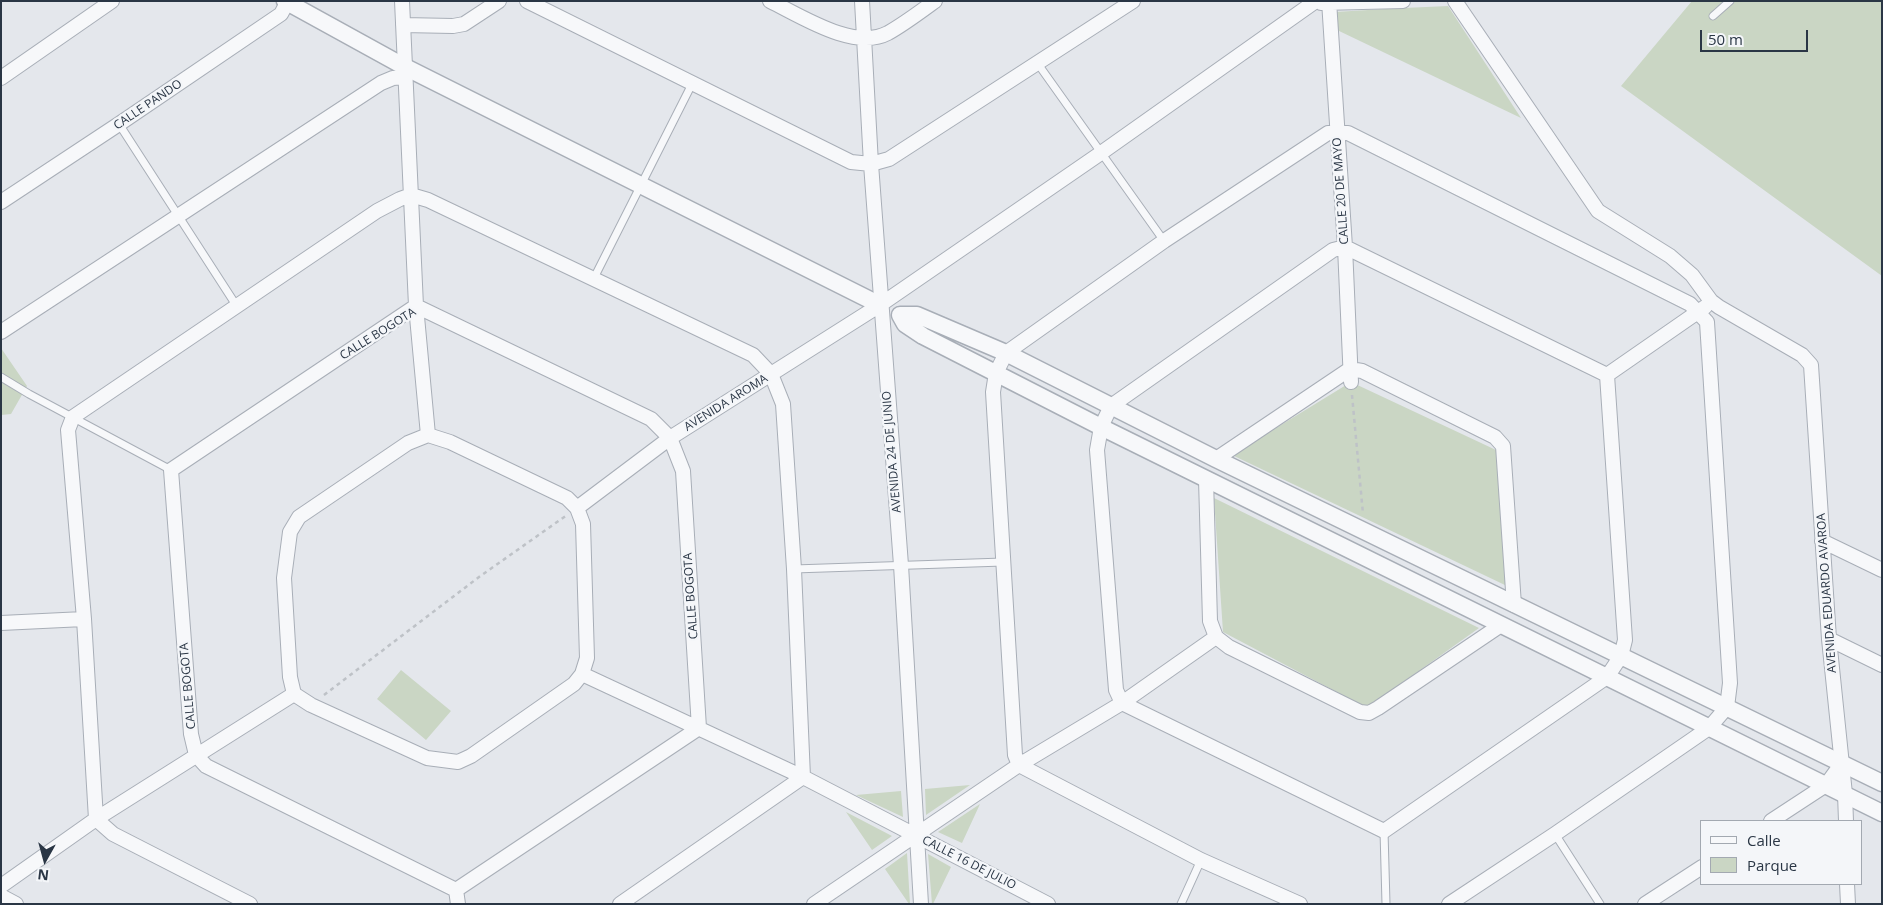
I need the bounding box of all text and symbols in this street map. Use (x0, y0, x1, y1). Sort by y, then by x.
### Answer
scale bar (1703, 20, 1810, 52)
text: 50 m (1708, 29, 1743, 49)
street label: CALLE PANDO (111, 77, 185, 133)
street label: CALLE 20 DE MAYO (1330, 137, 1352, 245)
street label: CALLE BOGOTA (337, 305, 419, 363)
street label: AVENIDA AROMA (682, 371, 770, 435)
street label: AVENIDA 24 DE JUNIO (880, 390, 904, 514)
street label: AVENIDA EDUARDO AVAROA (1814, 513, 1840, 673)
street label: CALLE BOGOTA (681, 552, 701, 640)
street label: CALLE BOGOTA (177, 642, 199, 730)
legend (1700, 820, 1863, 885)
text: Calle (1747, 830, 1781, 850)
street label: CALLE 16 DE JULIO (920, 833, 1018, 893)
north arrow (20, 835, 70, 885)
text: Parque (1747, 855, 1797, 875)
text: N (36, 865, 50, 886)

